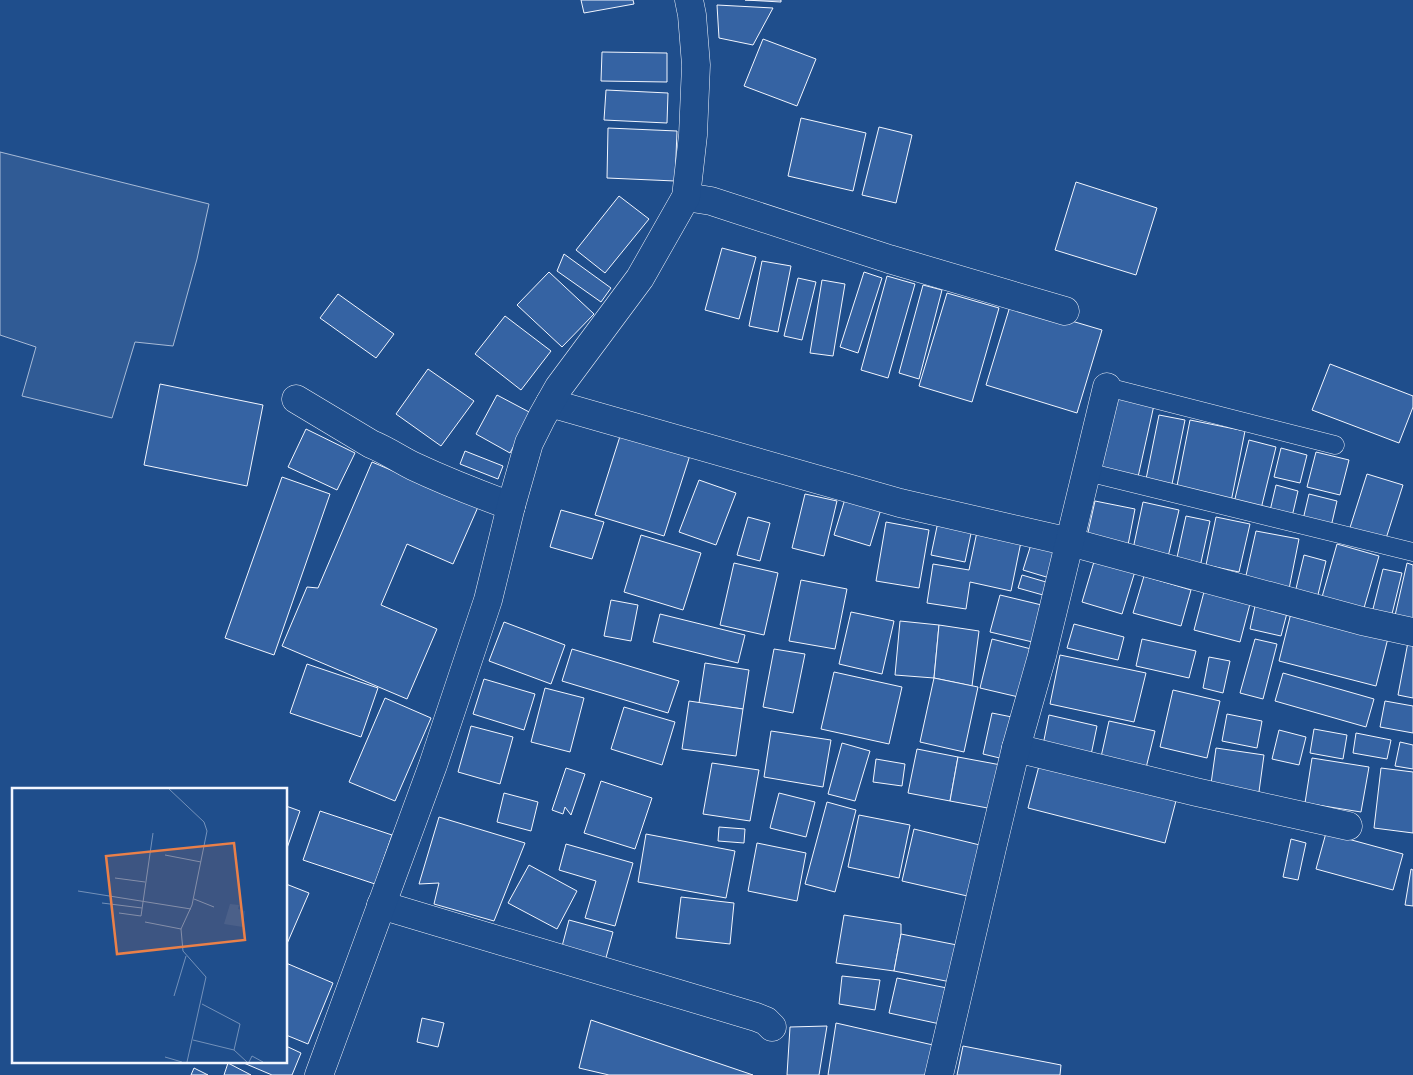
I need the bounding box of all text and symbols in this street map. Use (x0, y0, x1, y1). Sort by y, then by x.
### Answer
inset map (12, 788, 288, 1062)

